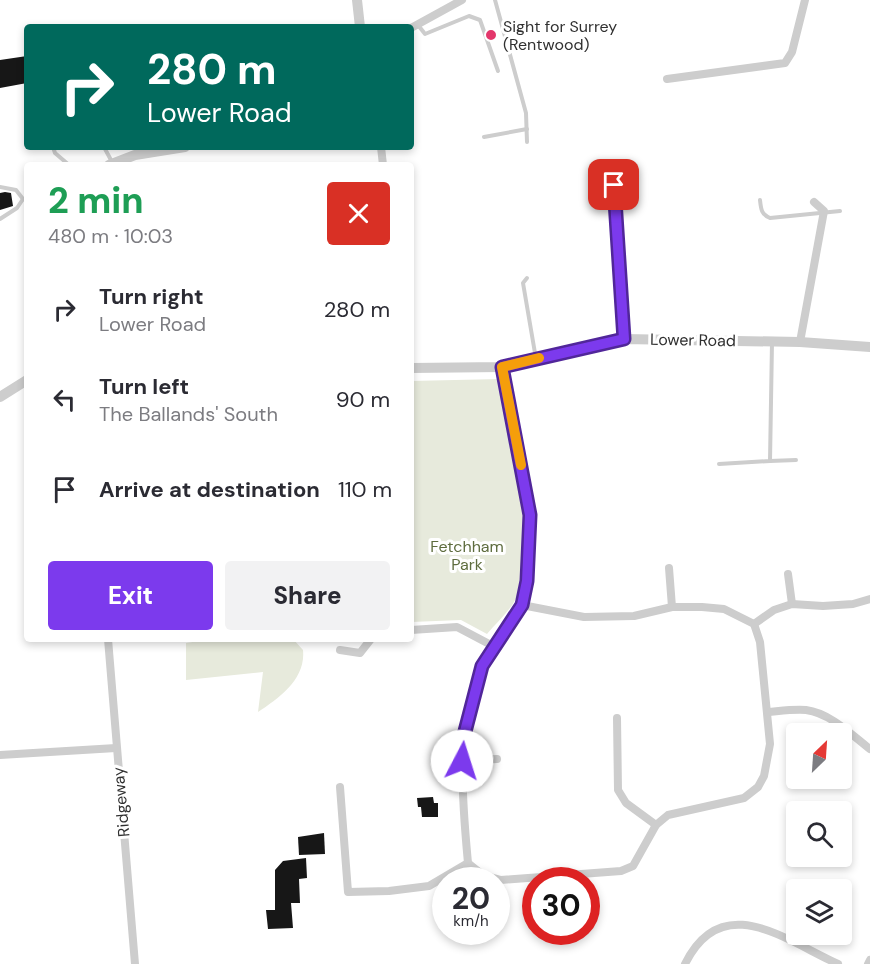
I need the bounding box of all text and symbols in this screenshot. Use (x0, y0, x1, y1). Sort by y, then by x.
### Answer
place label: Sight for Surrey (Rentwood) (503, 16, 617, 55)
marker: Sight for Surrey (Rentwood) (484, 28, 498, 42)
text: 280 m (147, 42, 277, 97)
icon: right (48, 48, 126, 126)
text: Lower Road (147, 95, 292, 130)
pin (588, 159, 639, 210)
icon: arrive (597, 168, 630, 201)
text: 2 min (48, 177, 144, 224)
button: close (327, 182, 390, 245)
text: 480 m · 10:03 (48, 223, 173, 249)
text: Turn right (99, 282, 204, 311)
icon: right (48, 293, 81, 326)
text: 280 m (324, 295, 390, 324)
text: Lower Road (99, 311, 206, 337)
street label: Lower Road (650, 329, 736, 351)
text: Turn left (99, 372, 189, 401)
icon: left (48, 383, 81, 416)
text: 90 m (336, 385, 390, 414)
text: The Ballands' South (99, 401, 278, 427)
icon: arrive (48, 473, 81, 506)
text: Arrive at destination (99, 475, 320, 504)
text: 110 m (338, 475, 392, 504)
park label: Fetchham Park (430, 536, 504, 575)
button: Exit (48, 561, 213, 630)
button: Share (225, 561, 390, 630)
north arrow (786, 723, 852, 789)
map controls (786, 723, 852, 945)
position arrow (430, 729, 494, 793)
street label: Ridgeway (107, 766, 135, 838)
button: search (786, 801, 852, 867)
speed limit sign: 30 (522, 867, 600, 945)
text: 20 (452, 879, 490, 918)
button: layers (786, 879, 852, 945)
text: km/h (453, 911, 489, 931)

